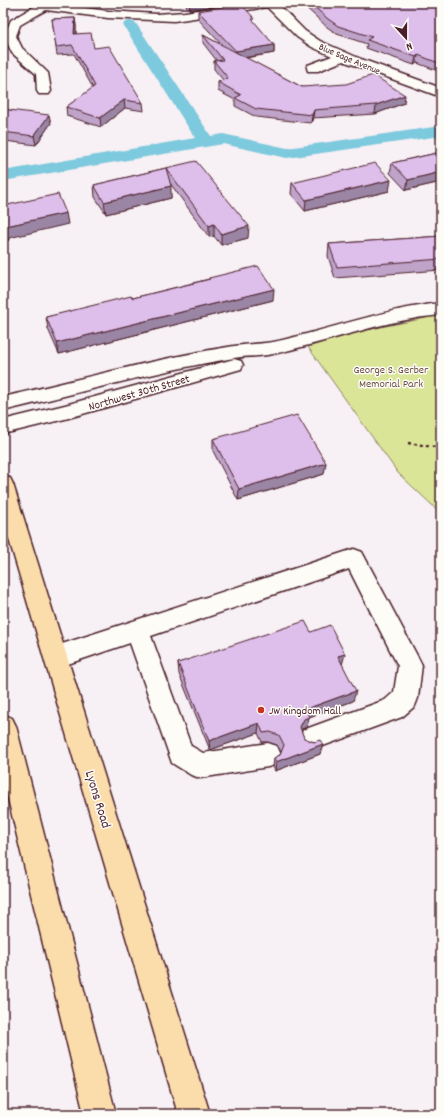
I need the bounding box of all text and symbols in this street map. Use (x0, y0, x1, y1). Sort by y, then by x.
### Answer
north arrow (386, 18, 426, 58)
text: N (403, 37, 414, 54)
street label: Blue Sage Avenue (316, 41, 383, 79)
park label: George S. Gerber Memorial Park (353, 362, 429, 393)
street label: Northwest 30th Street (87, 371, 193, 416)
place label: JW Kingdom Hall (269, 703, 341, 720)
marker: JW Kingdom Hall (256, 705, 266, 715)
street label: Lyons Road (79, 768, 115, 831)

